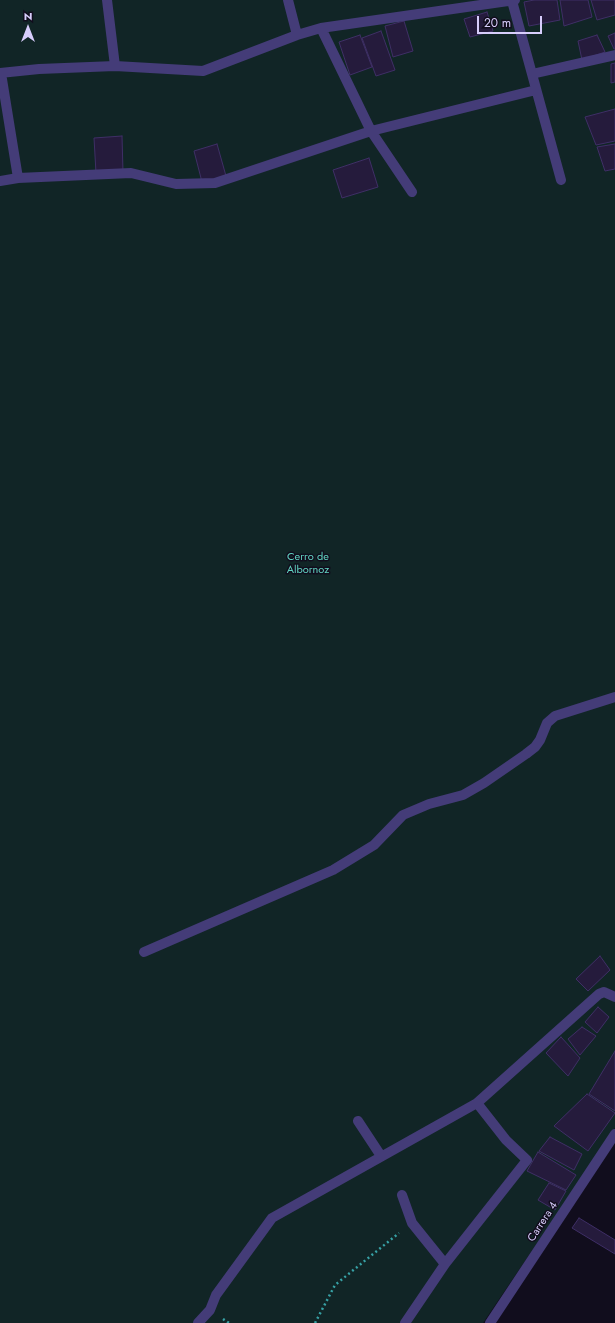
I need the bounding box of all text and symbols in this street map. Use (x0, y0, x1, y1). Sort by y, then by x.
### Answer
north arrow (8, 8, 48, 48)
text: N (24, 8, 32, 24)
scale bar (479, 8, 544, 34)
text: 20 m (484, 14, 511, 32)
park label: Cerro de Albornoz (287, 550, 329, 576)
street label: Carrera 4 (525, 1200, 561, 1244)

